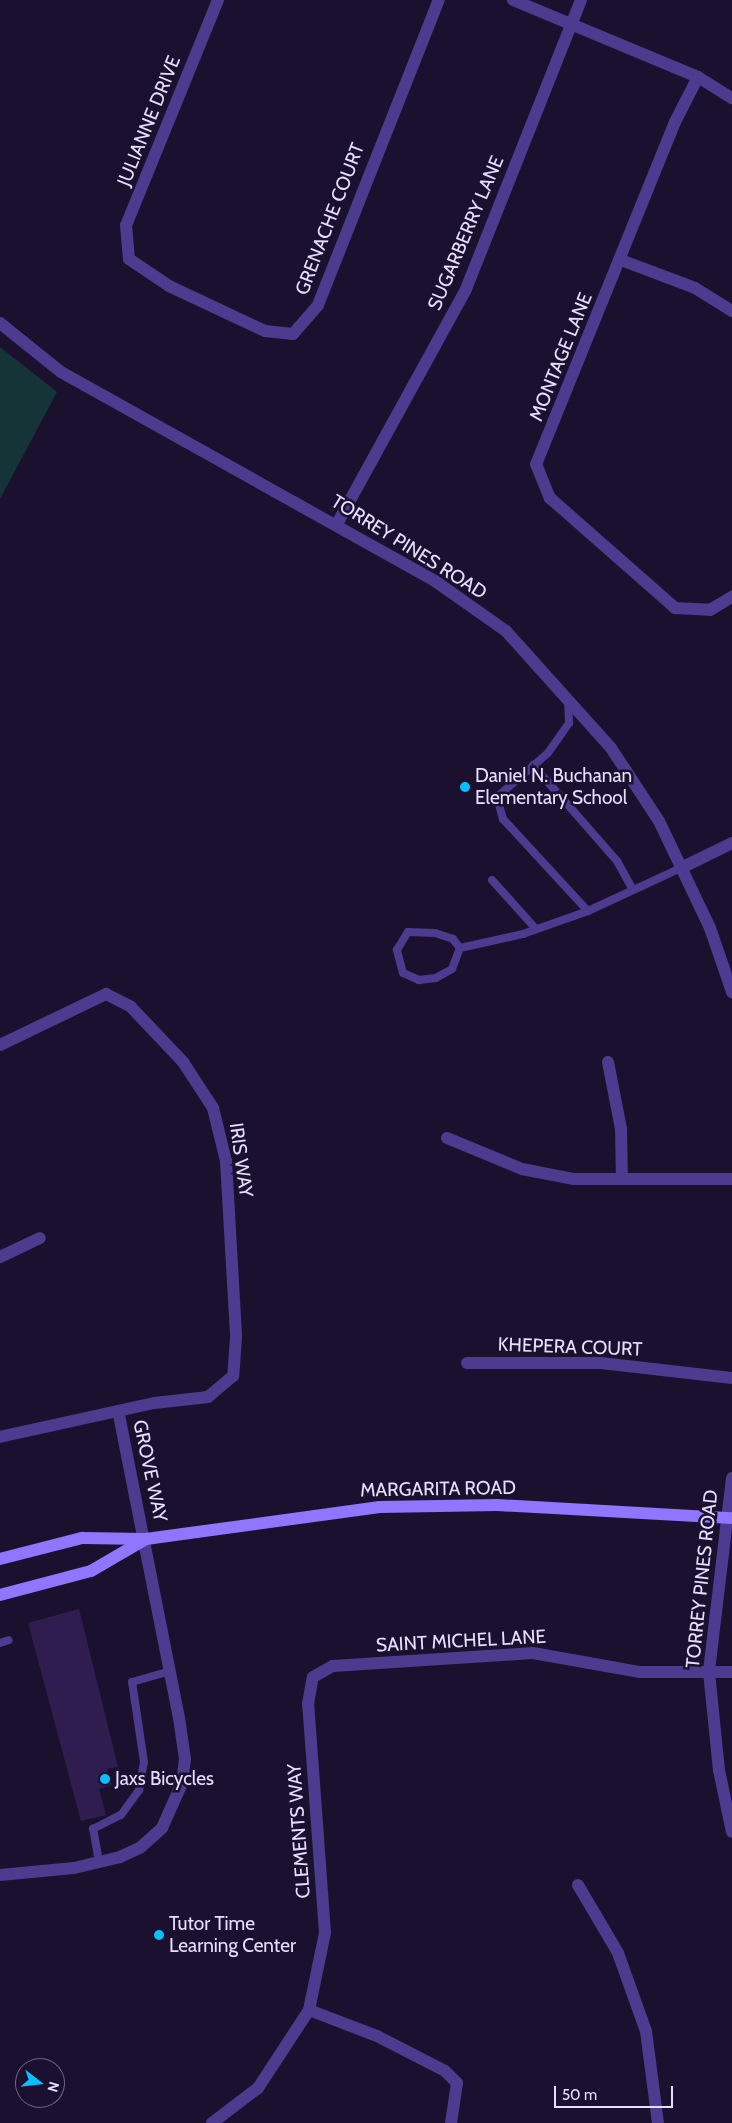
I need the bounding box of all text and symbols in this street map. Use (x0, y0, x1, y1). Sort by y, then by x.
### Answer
street label: JULIANNE DRIVE (112, 53, 186, 189)
street label: GRENACHE COURT (291, 140, 369, 298)
street label: SUGARBERRY LANE (423, 152, 509, 314)
street label: MONTAGE LANE (525, 289, 597, 425)
street label: TORREY PINES ROAD (327, 490, 491, 604)
place label: Daniel N. Buchanan Elementary School (475, 765, 632, 809)
marker: Daniel N. Buchanan Elementary School (459, 781, 471, 793)
street label: IRIS WAY (224, 1121, 258, 1199)
street label: KHEPERA COURT (497, 1333, 643, 1361)
street label: GROVE WAY (128, 1418, 172, 1524)
street label: MARGARITA ROAD (360, 1476, 516, 1502)
street label: TORREY PINES ROAD (681, 1489, 723, 1669)
street label: SAINT MICHEL LANE (375, 1625, 547, 1657)
street label: CLEMENTS WAY (283, 1763, 315, 1899)
place label: Jaxs Bicycles (115, 1768, 214, 1790)
marker: Jaxs Bicycles (99, 1773, 111, 1785)
place label: Tutor Time Learning Center (169, 1913, 296, 1957)
marker: Tutor Time Learning Center (153, 1929, 165, 1941)
north arrow (15, 2058, 65, 2108)
scale bar (557, 2076, 676, 2108)
text: N (43, 2080, 63, 2094)
text: 50 m (562, 2086, 597, 2104)

